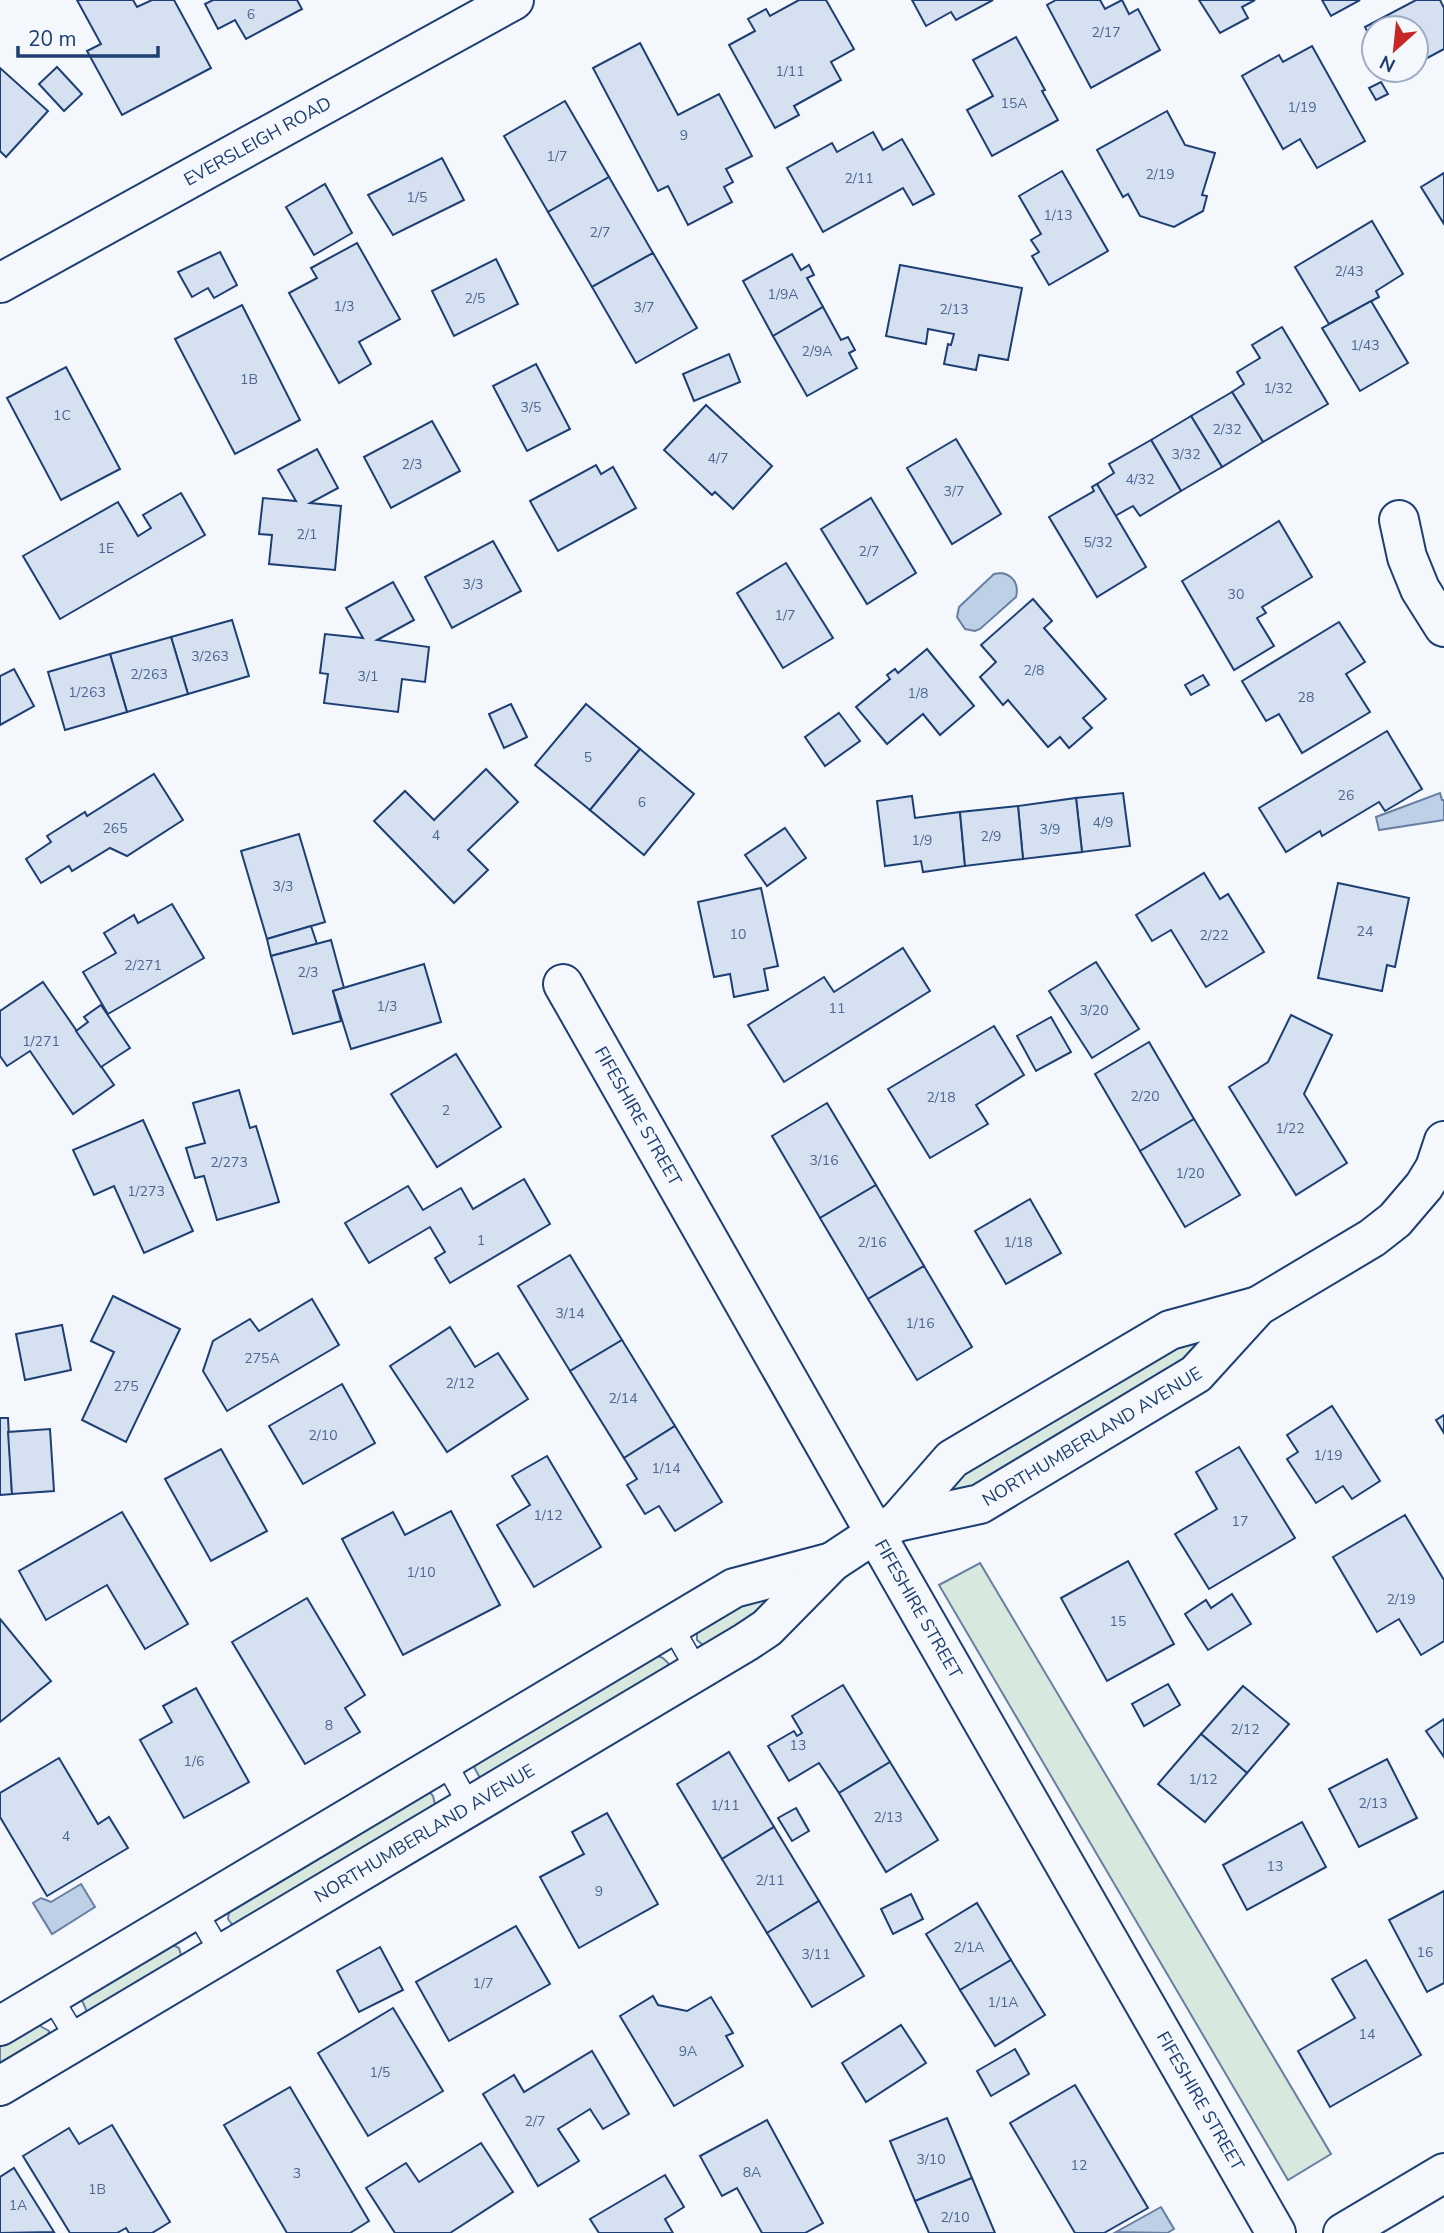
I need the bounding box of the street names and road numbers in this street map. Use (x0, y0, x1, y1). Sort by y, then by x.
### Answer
street label: EVERSLEIGH ROAD (180, 91, 335, 191)
street label: FIFESHIRE STREET (589, 1042, 687, 1190)
street label: NORTHUMBERLAND AVENUE (978, 1361, 1206, 1512)
street label: FIFESHIRE STREET (869, 1535, 968, 1683)
street label: NORTHUMBERLAND AVENUE (310, 1758, 539, 1908)
street label: FIFESHIRE STREET (1151, 2027, 1250, 2175)

